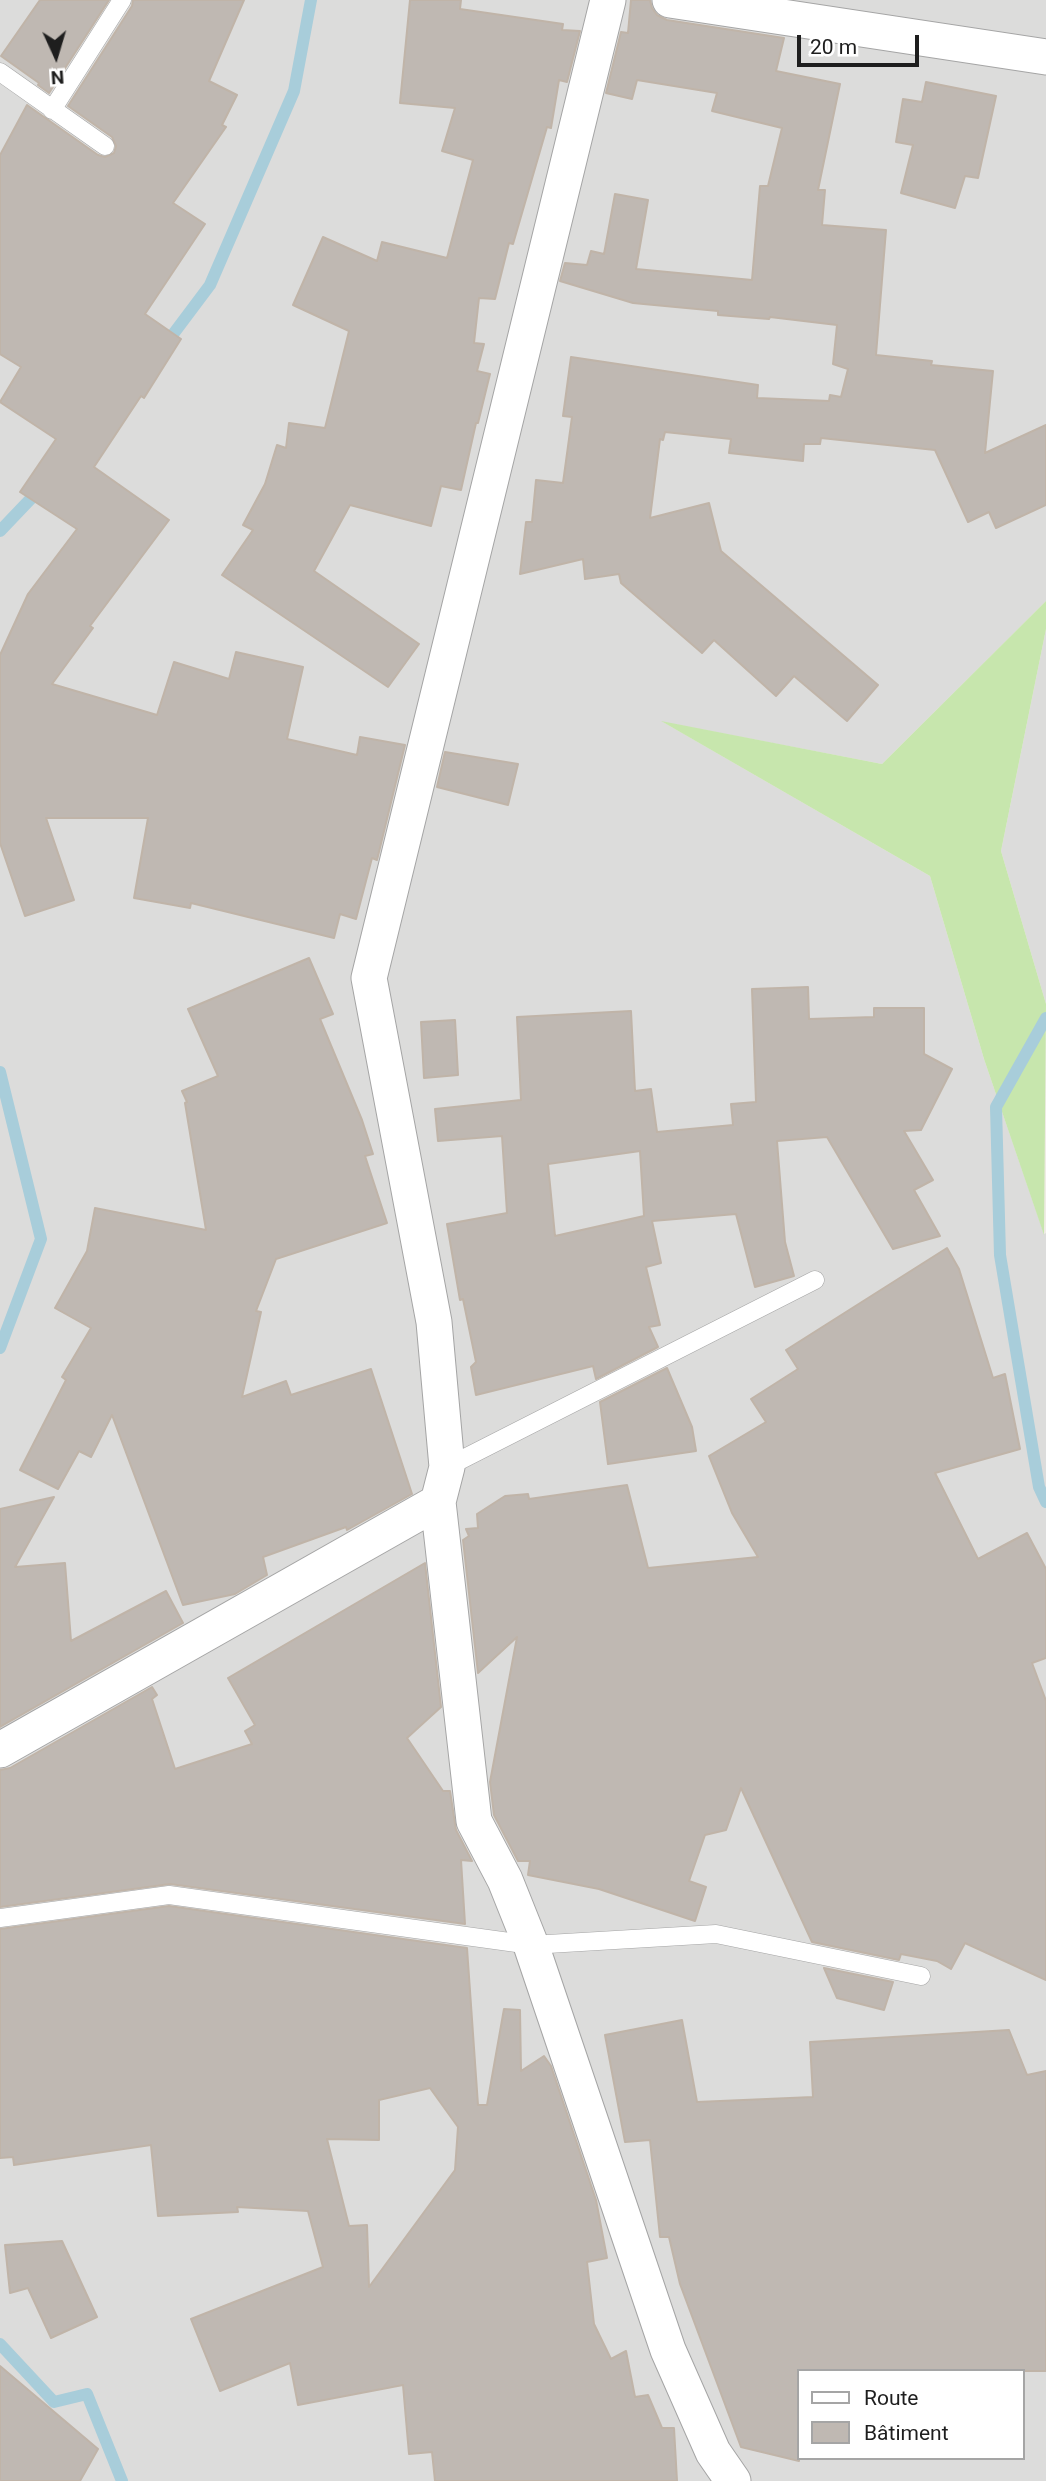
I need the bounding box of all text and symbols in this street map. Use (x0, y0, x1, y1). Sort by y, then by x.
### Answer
north arrow (21, 21, 91, 91)
scale bar (801, 21, 923, 65)
text: 20 m (810, 35, 857, 59)
text: N (50, 66, 65, 89)
legend (797, 2369, 1025, 2460)
text: Route (864, 2386, 919, 2410)
text: Bâtiment (864, 2421, 949, 2445)

